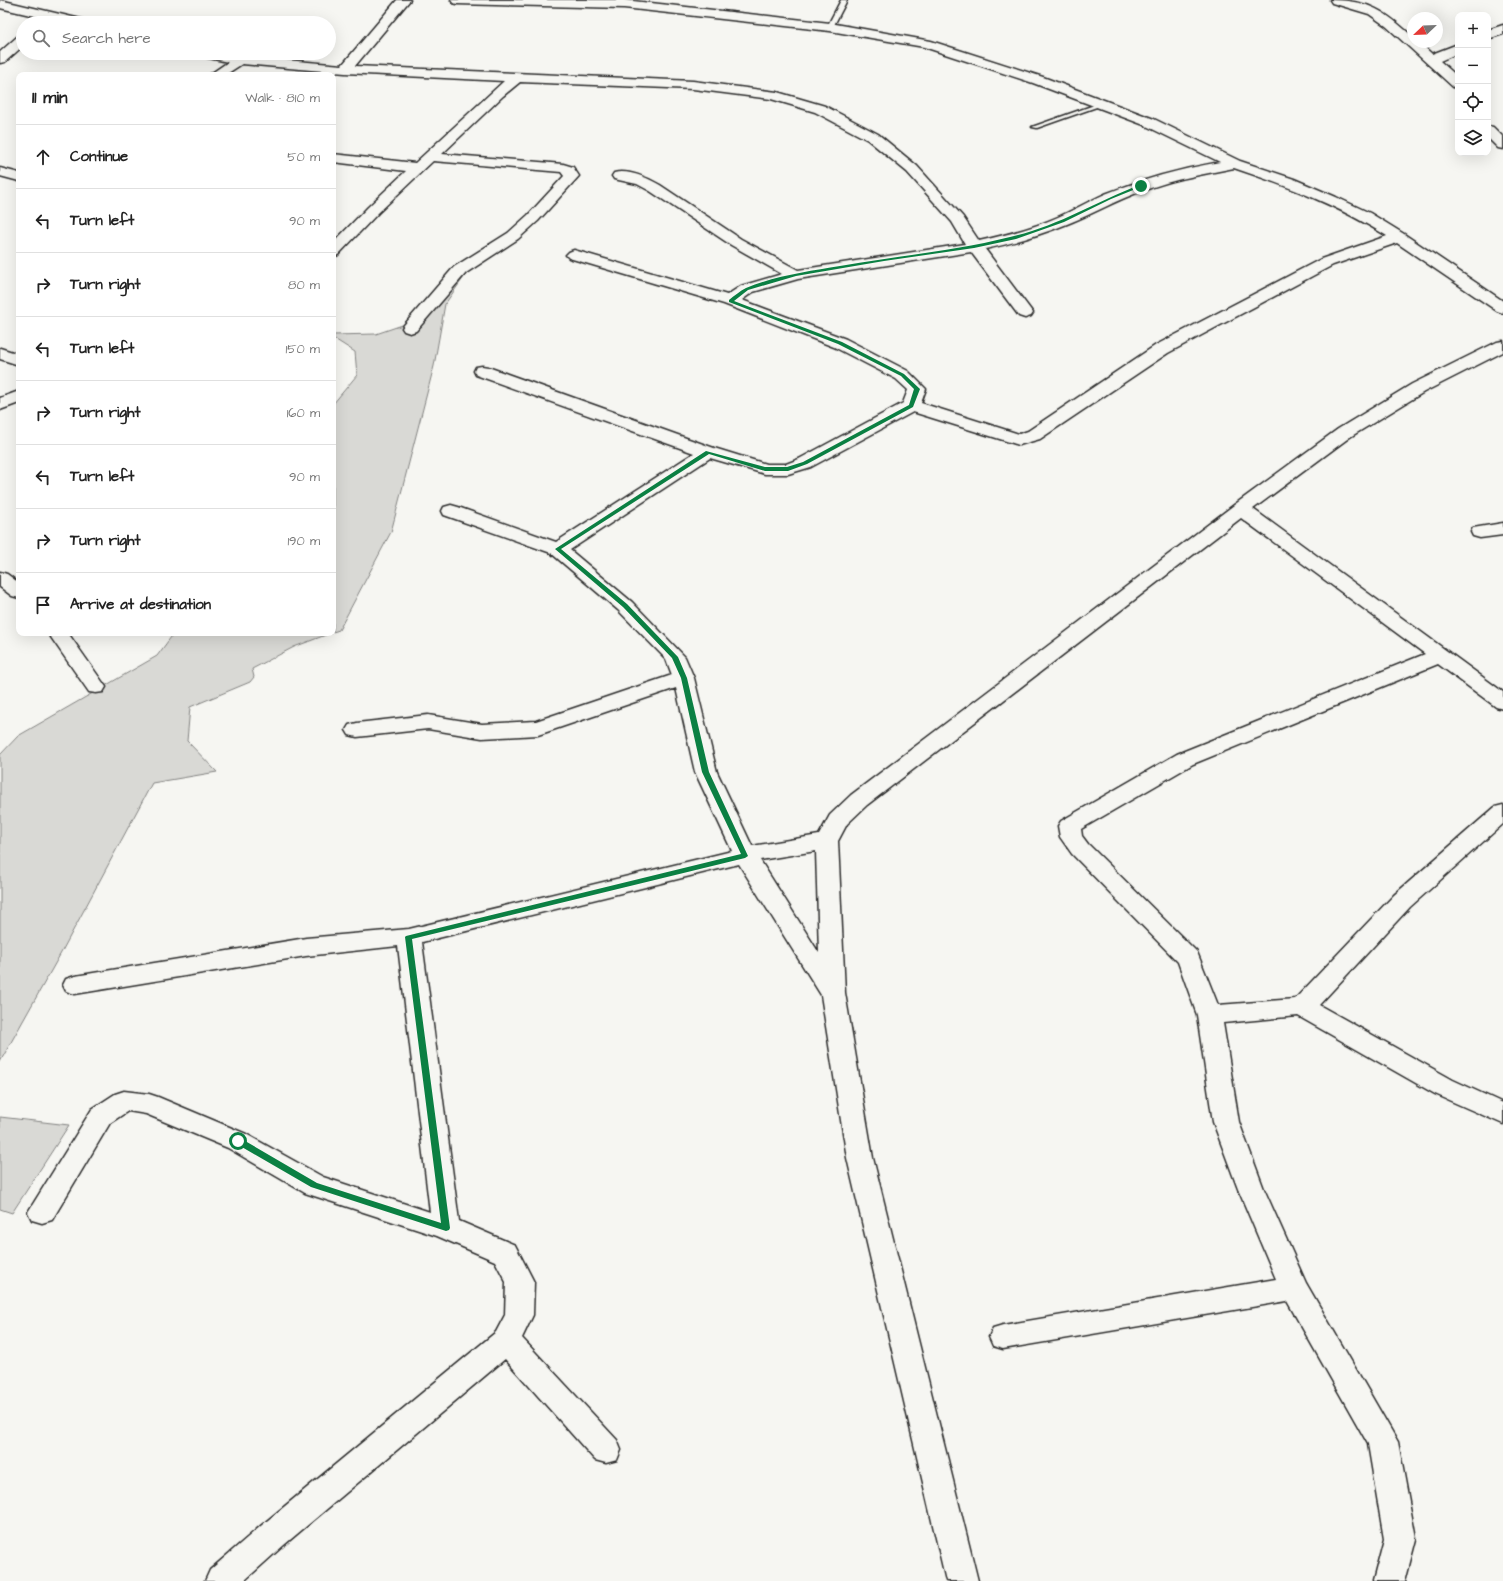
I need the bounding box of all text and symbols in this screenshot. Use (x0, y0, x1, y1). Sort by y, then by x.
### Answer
north arrow (1407, 12, 1443, 48)
map controls (1455, 12, 1491, 156)
button: + (1455, 12, 1491, 48)
search box (16, 16, 336, 60)
icon: search (30, 27, 52, 49)
text: Search here (62, 28, 151, 49)
button: − (1455, 48, 1491, 84)
button: locate (1455, 84, 1491, 120)
text: 11 min (32, 86, 67, 110)
text: Walk · 810 m (245, 89, 320, 107)
button: layers (1455, 120, 1491, 156)
icon: ahead (32, 146, 54, 168)
text: Continue (70, 146, 128, 167)
text: 50 m (287, 148, 320, 166)
route end (1132, 177, 1150, 195)
icon: left (32, 210, 54, 232)
text: Turn left (70, 210, 134, 231)
text: 90 m (289, 212, 320, 230)
icon: right (32, 274, 54, 296)
text: Turn right (70, 274, 141, 295)
text: 80 m (288, 276, 320, 294)
icon: left (32, 338, 54, 360)
text: Turn left (70, 338, 134, 359)
text: 150 m (286, 340, 320, 358)
icon: right (32, 402, 54, 424)
text: Turn right (70, 402, 141, 423)
text: 160 m (287, 404, 320, 422)
icon: left (32, 466, 54, 488)
text: Turn left (70, 466, 134, 487)
text: 90 m (289, 468, 320, 486)
icon: right (32, 530, 54, 552)
text: Turn right (70, 530, 141, 551)
text: 190 m (287, 532, 320, 550)
icon: arrive (32, 594, 54, 616)
text: Arrive at destination (70, 594, 211, 615)
route start (229, 1132, 247, 1150)

